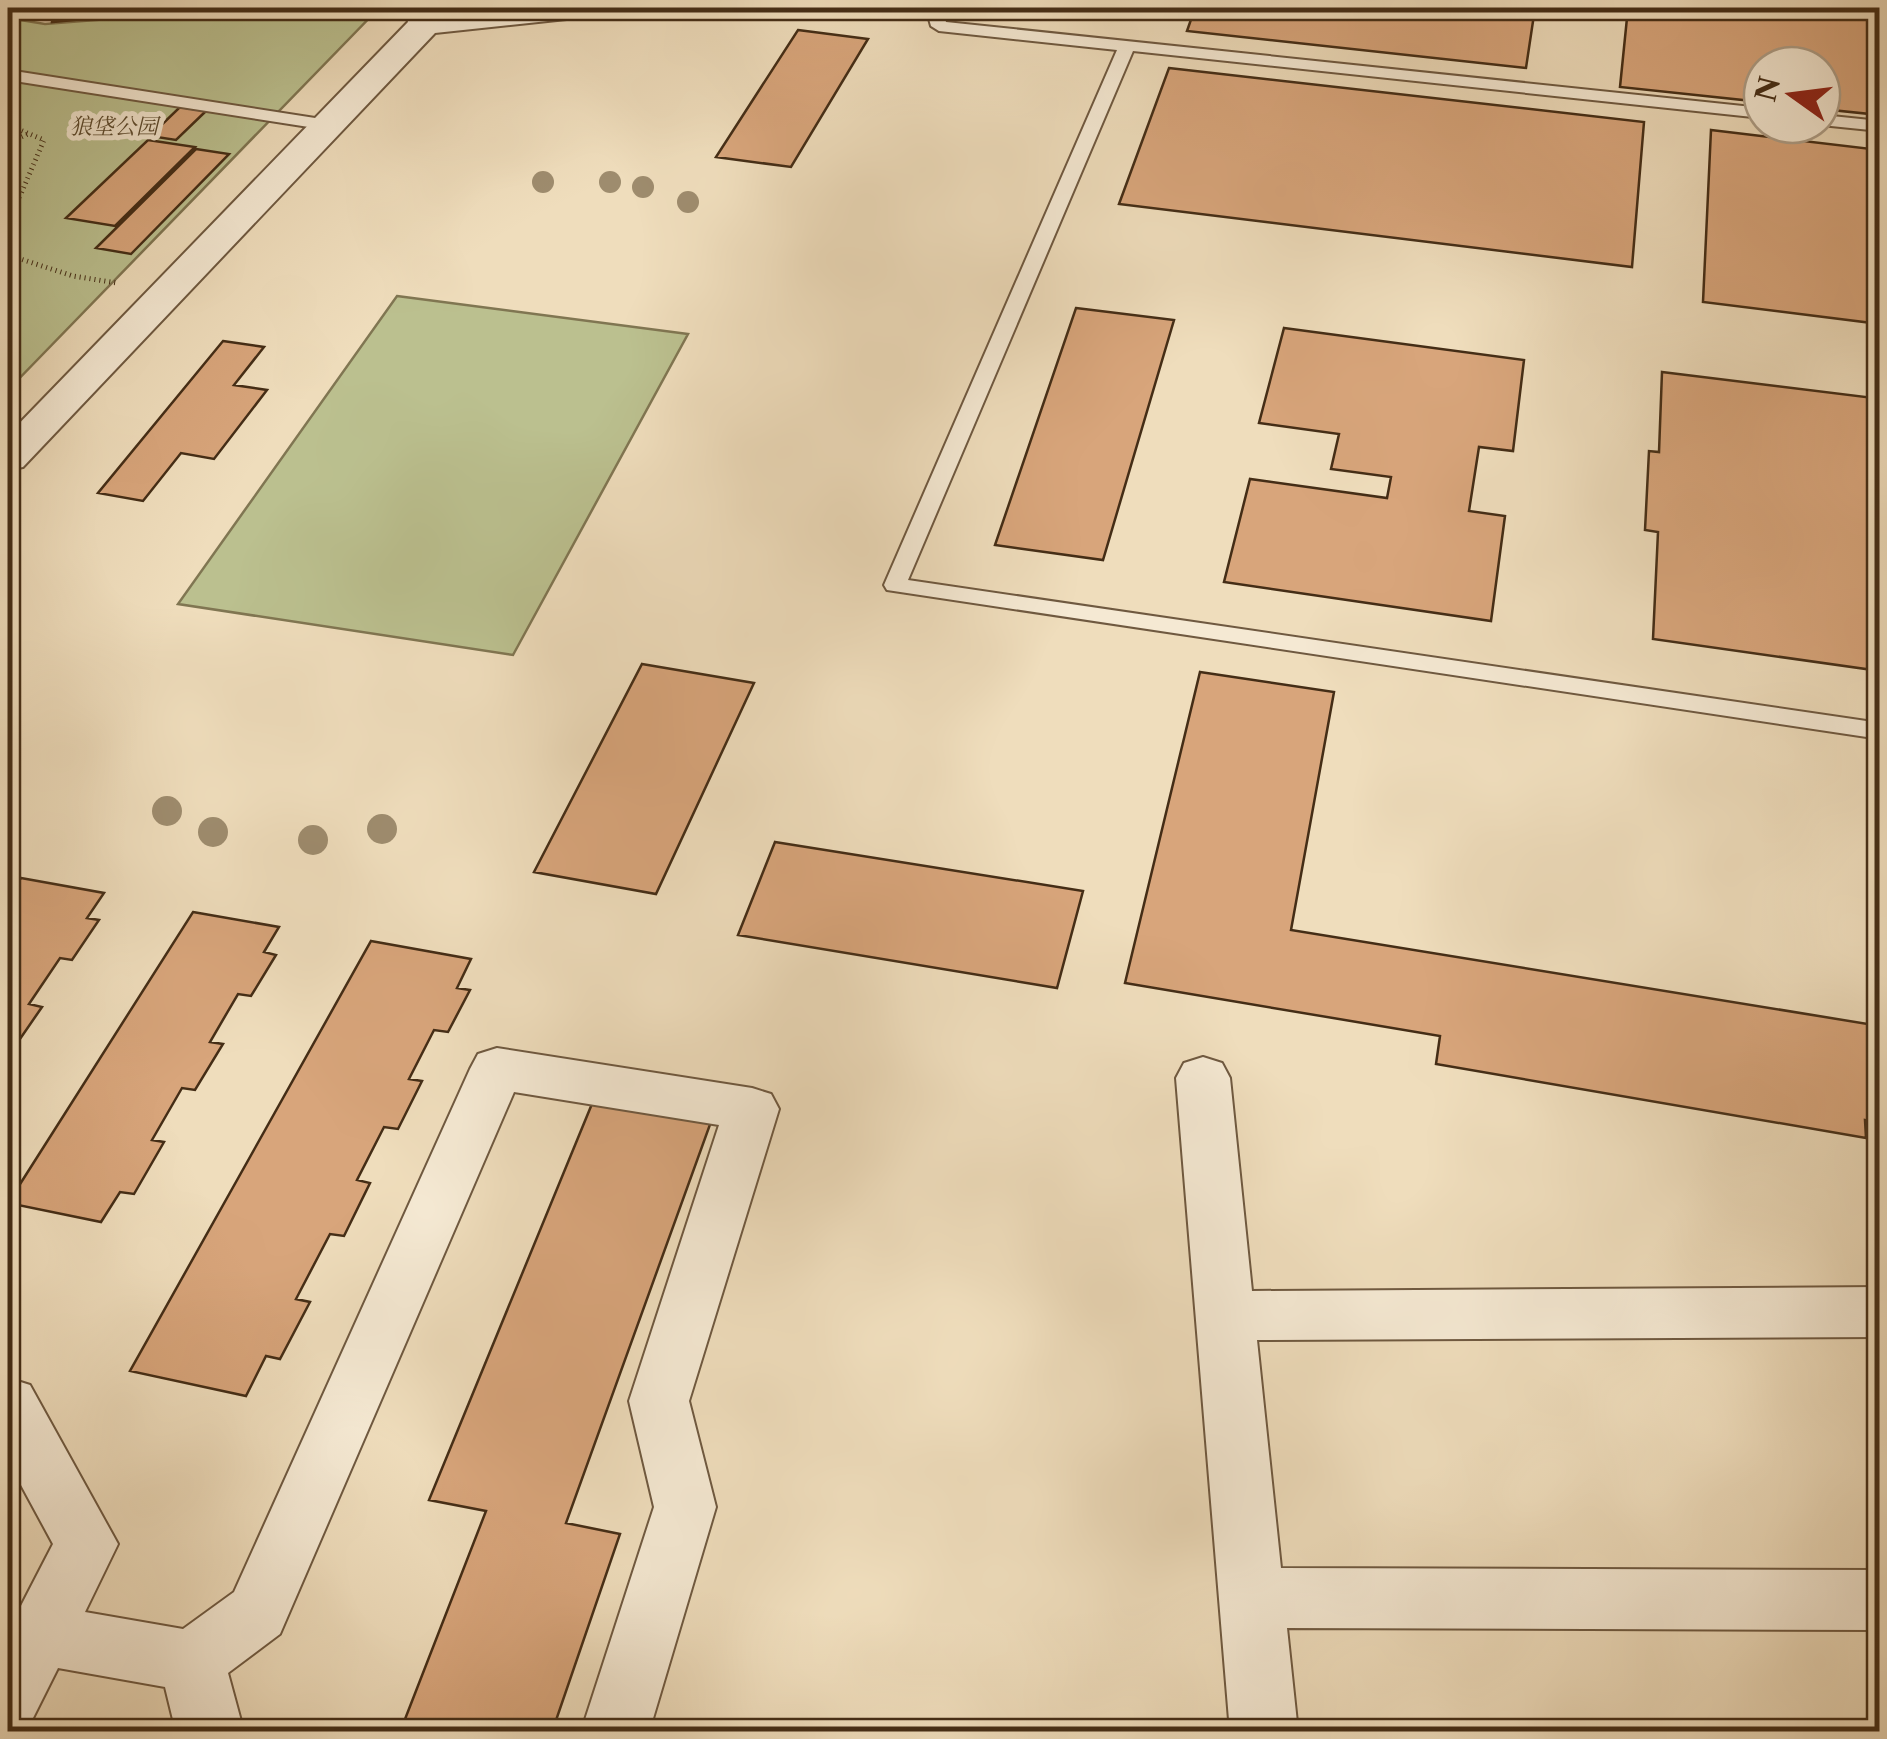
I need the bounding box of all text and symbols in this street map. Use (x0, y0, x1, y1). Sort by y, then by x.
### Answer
north arrow (1742, 45, 1842, 145)
text: N (1748, 73, 1787, 105)
park label: 狼垡公园 (70, 113, 161, 140)

